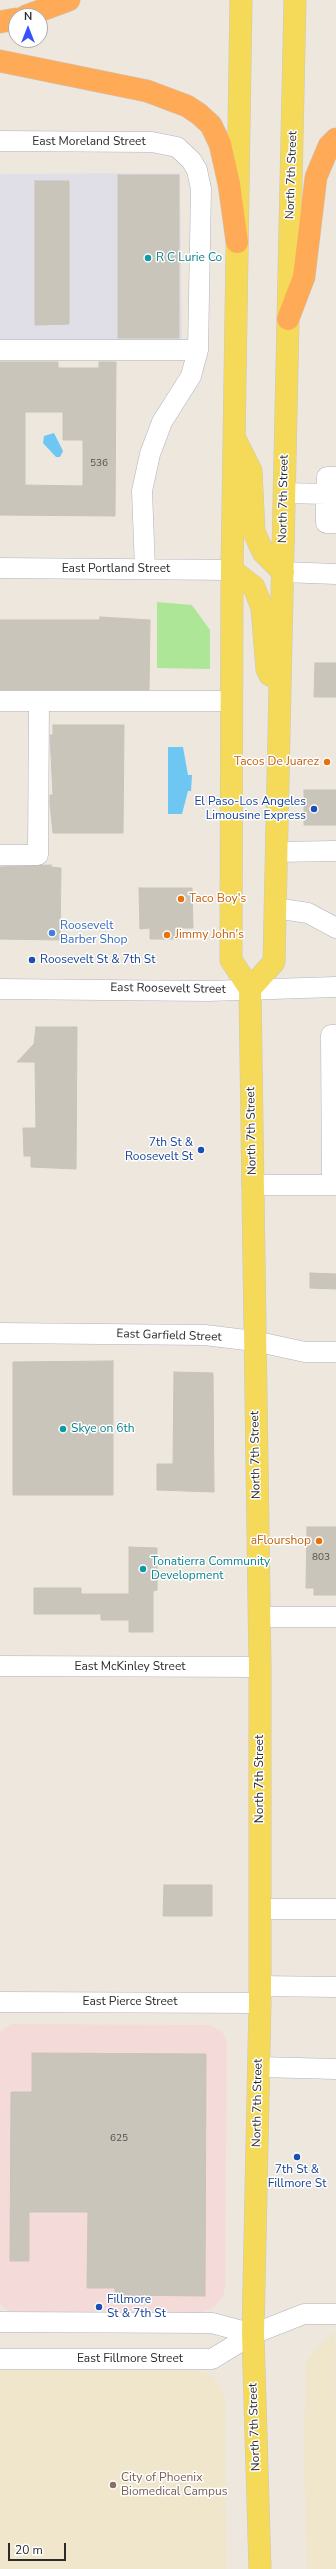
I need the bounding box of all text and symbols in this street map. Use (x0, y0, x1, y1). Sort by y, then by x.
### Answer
north arrow (8, 8, 48, 48)
text: N (24, 9, 32, 24)
street label: North 7th Street (283, 131, 301, 219)
street label: East Moreland Street (32, 135, 146, 149)
place label: R C Lurie Co (156, 251, 222, 265)
marker: R C Lurie Co (143, 253, 153, 263)
street label: North 7th Street (276, 455, 292, 543)
house number: 536 (90, 458, 108, 470)
street label: East Portland Street (62, 562, 170, 576)
place label: Tacos De Juarez (234, 755, 319, 769)
marker: Tacos De Juarez (322, 757, 332, 767)
place label: El Paso-Los Angeles Limousine Express (194, 795, 306, 823)
marker: El Paso-Los Angeles Limousine Express (309, 804, 319, 814)
place label: Taco Boy's (189, 892, 246, 906)
marker: Taco Boy's (176, 894, 186, 904)
place label: Roosevelt Barber Shop (60, 919, 127, 947)
marker: Roosevelt Barber Shop (47, 928, 57, 938)
place label: Jimmy John's (175, 928, 244, 942)
marker: Jimmy John's (162, 930, 172, 940)
place label: Roosevelt St & 7th St (40, 953, 155, 967)
marker: Roosevelt St & 7th St (27, 955, 37, 965)
street label: East Roosevelt Street (110, 981, 226, 997)
street label: North 7th Street (244, 1087, 260, 1175)
place label: 7th St & Roosevelt St (125, 1136, 193, 1164)
marker: 7th St & Roosevelt St (196, 1145, 206, 1155)
street label: East Garfield Street (116, 1327, 222, 1345)
street label: North 7th Street (248, 1411, 264, 1499)
place label: Skye on 6th (71, 1422, 135, 1436)
marker: Skye on 6th (58, 1424, 68, 1434)
place label: aFlourshop (251, 1534, 311, 1548)
marker: aFlourshop (314, 1536, 324, 1546)
house number: 803 (312, 1552, 330, 1564)
place label: Tonatierra Community Development (151, 1555, 270, 1583)
marker: Tonatierra Community Development (138, 1564, 148, 1574)
street label: East McKinley Street (75, 1660, 185, 1674)
street label: North 7th Street (253, 1735, 267, 1823)
street label: East Pierce Street (83, 1995, 177, 2009)
street label: North 7th Street (250, 2059, 266, 2147)
house number: 625 (110, 2133, 128, 2145)
marker: 7th St & Fillmore St (292, 2152, 302, 2162)
place label: 7th St & Fillmore St (268, 2163, 326, 2191)
place label: Fillmore St & 7th St (107, 2293, 166, 2321)
marker: Fillmore St & 7th St (94, 2302, 104, 2312)
street label: East Fillmore Street (77, 2352, 183, 2366)
street label: North 7th Street (246, 2383, 264, 2471)
place label: City of Phoenix Biomedical Campus (121, 2471, 228, 2499)
marker: City of Phoenix Biomedical Campus (108, 2480, 118, 2490)
scale bar (10, 2535, 68, 2561)
text: 20 m (15, 2542, 43, 2558)

